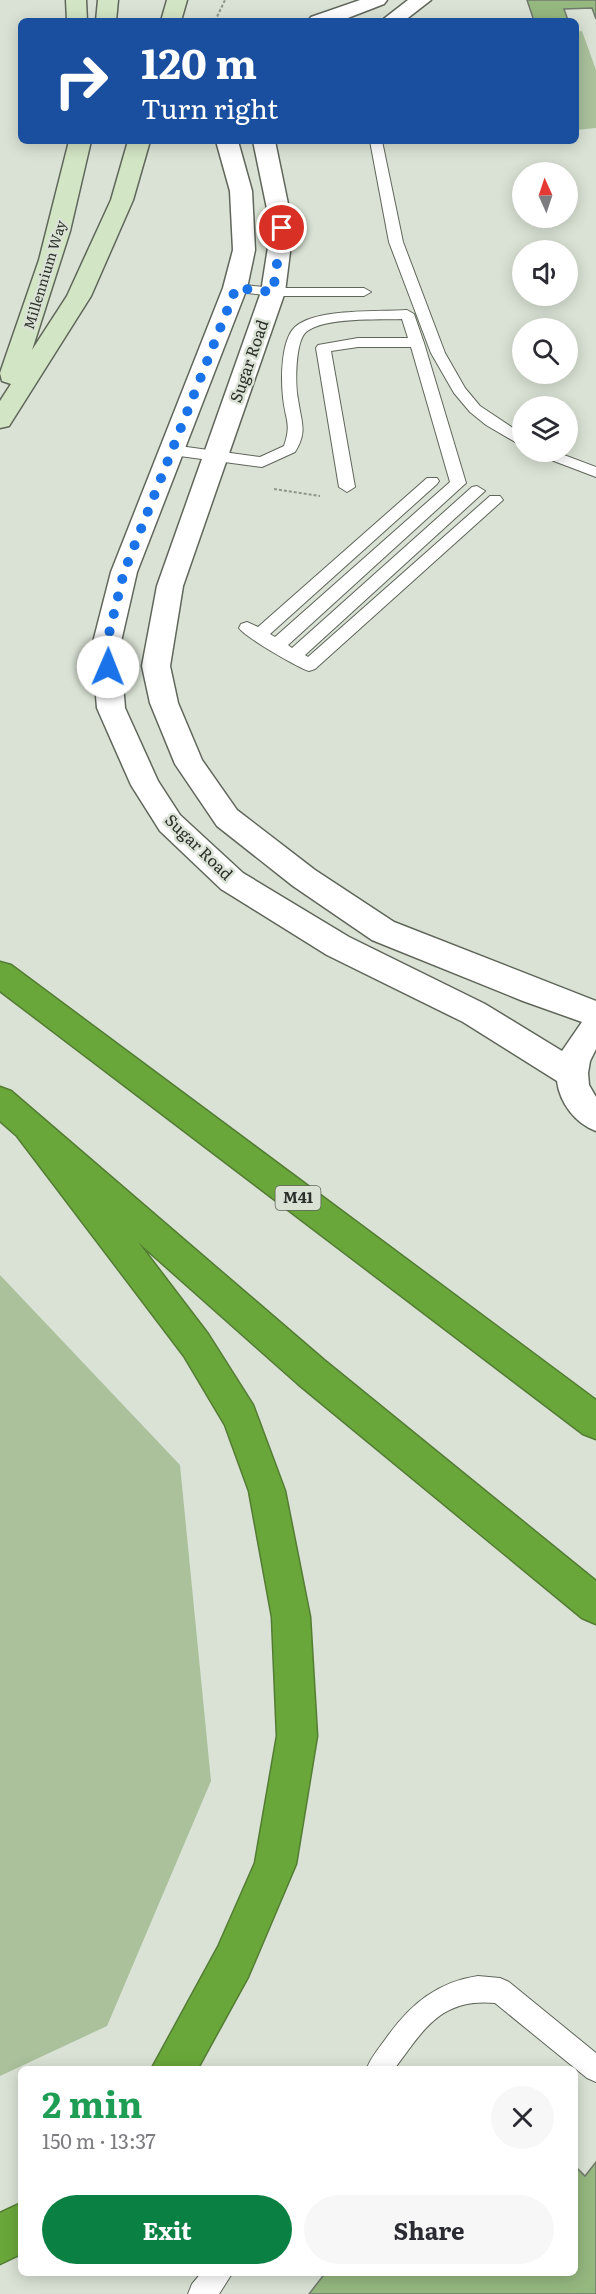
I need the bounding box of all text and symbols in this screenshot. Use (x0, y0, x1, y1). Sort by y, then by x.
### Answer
text: 120 m (141, 30, 257, 92)
icon: right (42, 42, 120, 120)
text: Turn right (141, 87, 278, 127)
north arrow (512, 162, 578, 228)
map controls (512, 162, 578, 462)
pin (256, 202, 307, 253)
icon: arrive (265, 211, 298, 244)
street label: Millennium Way (18, 217, 70, 332)
button: sound (512, 240, 578, 306)
street label: Sugar Road (223, 316, 274, 405)
button: search (512, 318, 578, 384)
button: layers (512, 396, 578, 462)
position arrow (76, 635, 140, 699)
street label: Sugar Road (160, 808, 239, 885)
road number: M41 (276, 1186, 320, 1210)
text: 2 min (42, 2076, 143, 2129)
button: close (491, 2086, 554, 2149)
text: 150 m · 13:37 (42, 2125, 156, 2155)
button: Exit (42, 2195, 292, 2264)
button: Share (304, 2195, 554, 2264)

